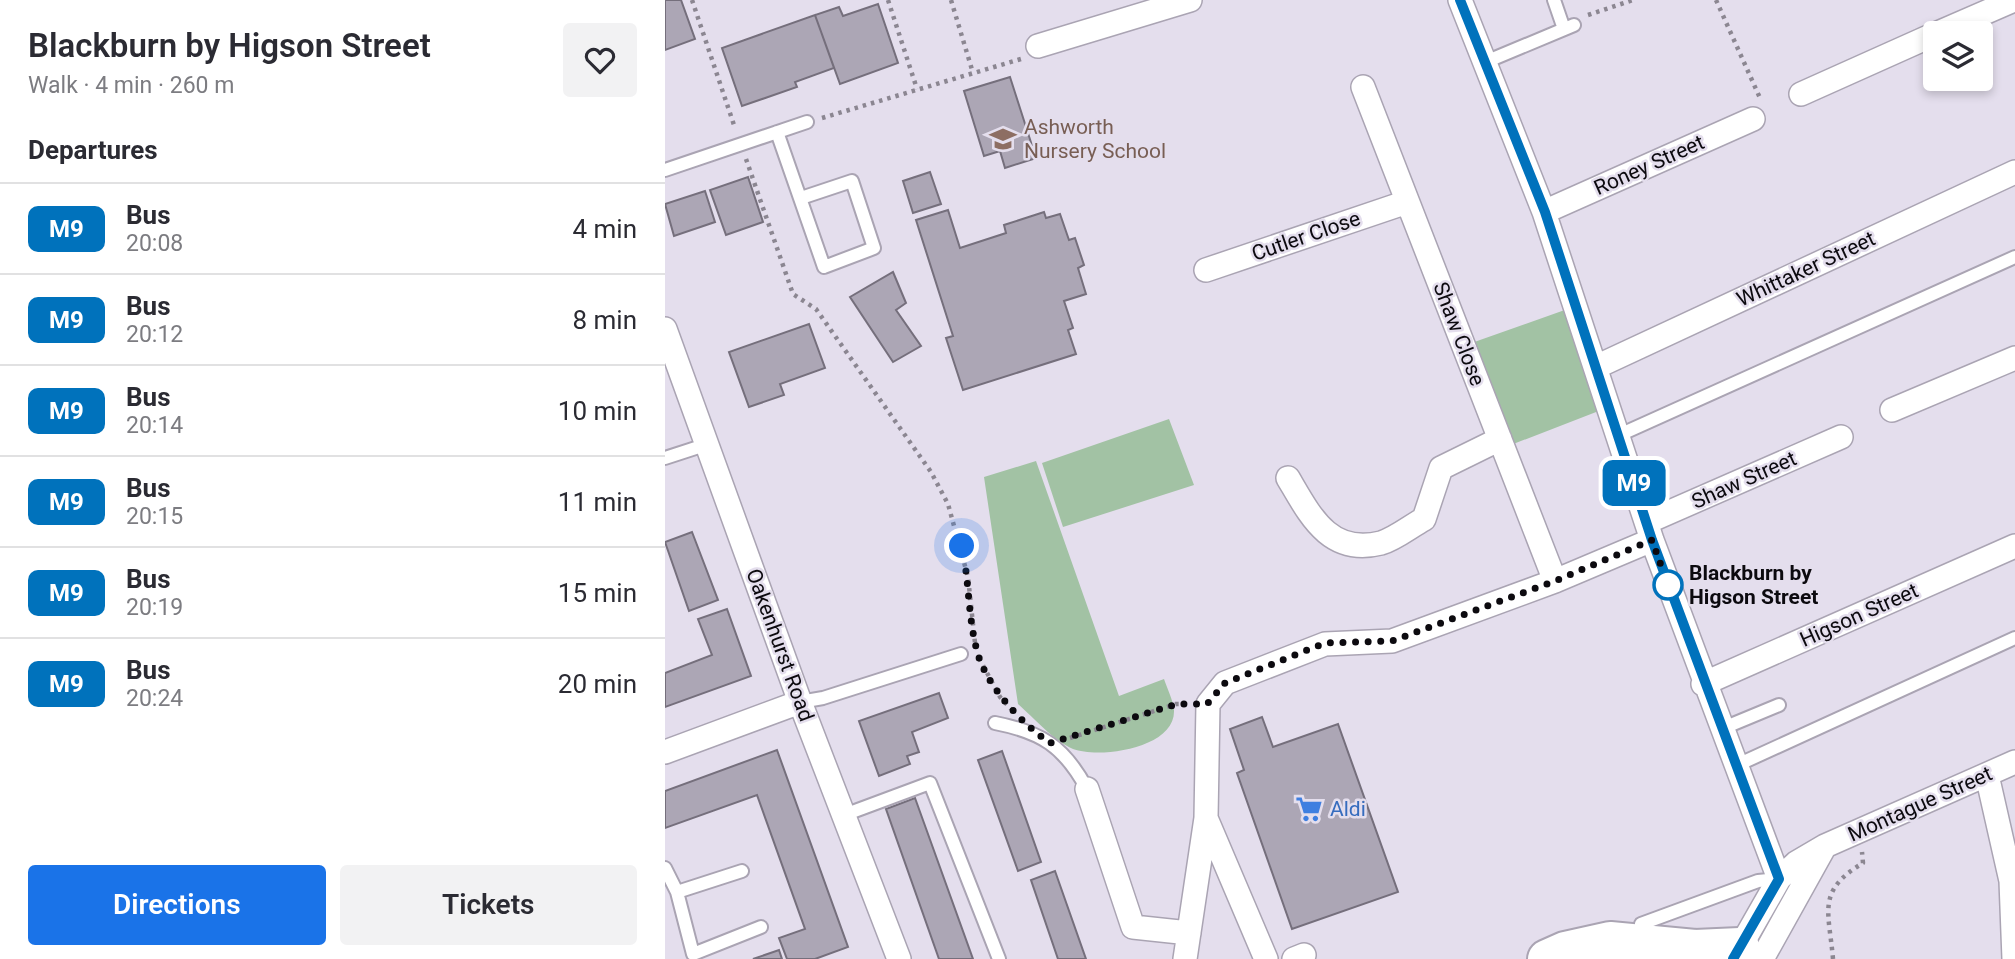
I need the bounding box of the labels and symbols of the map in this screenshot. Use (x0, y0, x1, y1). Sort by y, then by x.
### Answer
place label: Ashworth Nursery School (1024, 115, 1166, 163)
school or university icon: Ashworth Nursery School (988, 124, 1018, 154)
street label: Roney Street (1590, 130, 1708, 200)
street label: Cutler Close (1248, 206, 1364, 266)
street label: Whittaker Street (1733, 226, 1879, 312)
street label: Shaw Close (1428, 279, 1490, 389)
street label: Shaw Street (1688, 446, 1800, 514)
line badge: M9 (1602, 460, 1665, 506)
your location (944, 528, 979, 563)
place label: Blackburn by Higson Street (1689, 561, 1818, 609)
street label: Oakenhurst Road (741, 566, 819, 724)
marker: Blackburn by Higson Street (1653, 570, 1683, 600)
street label: Higson Street (1796, 578, 1922, 652)
street label: Montague Street (1844, 761, 1996, 847)
supermarket icon: Aldi (1294, 794, 1324, 824)
place label: Aldi (1330, 797, 1366, 821)

